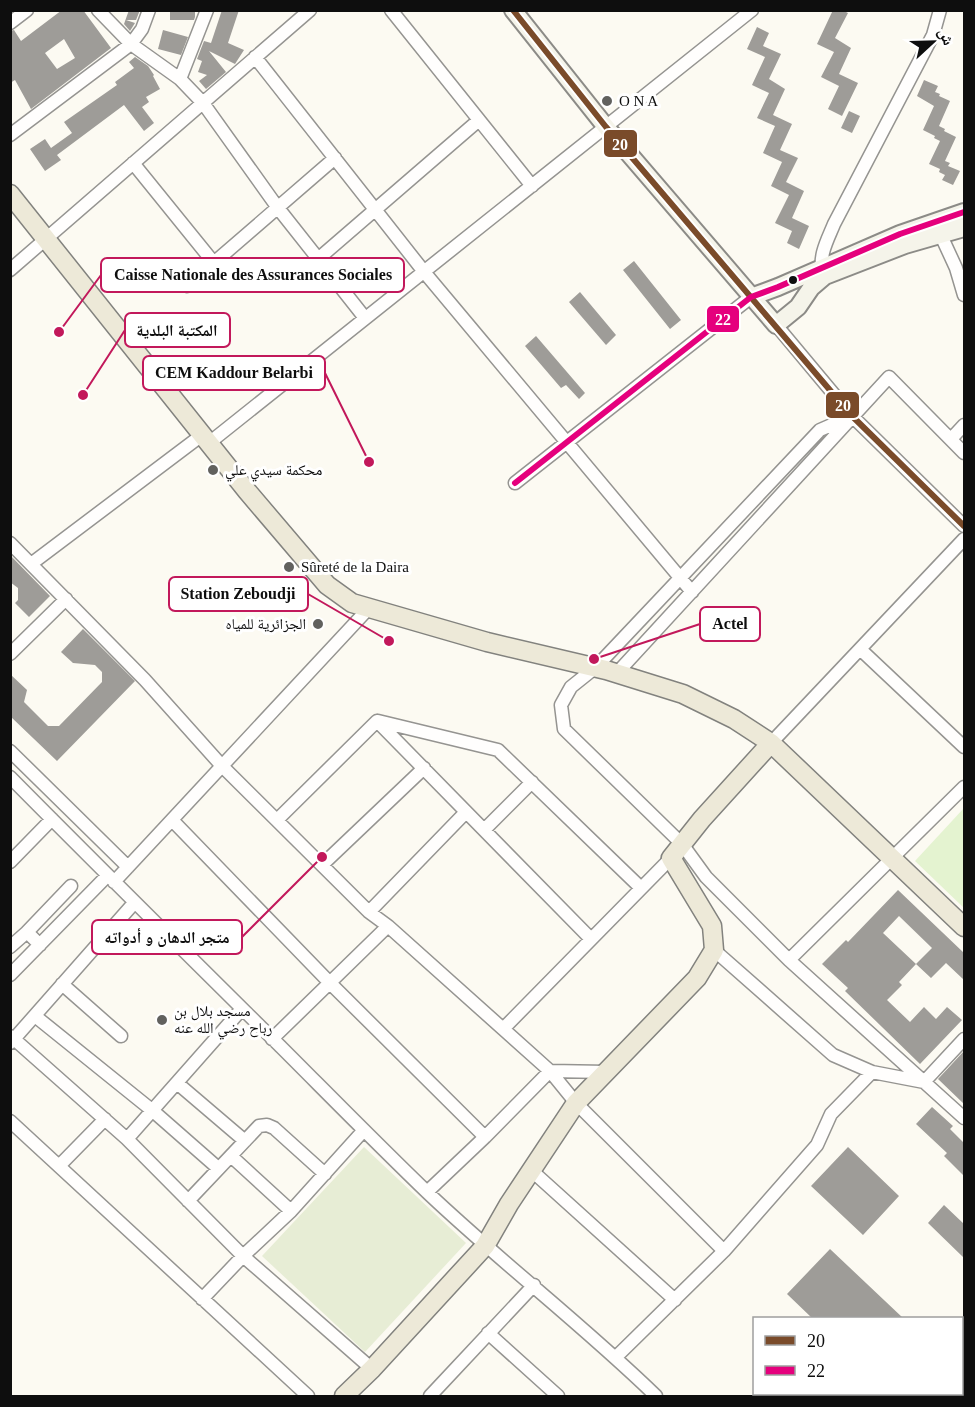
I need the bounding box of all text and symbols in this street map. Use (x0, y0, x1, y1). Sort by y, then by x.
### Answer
north arrow (903, 12, 963, 72)
text: ش (934, 26, 958, 48)
place label: O N A (619, 93, 658, 109)
marker: O N A (600, 94, 614, 108)
line badge: 20 (603, 129, 638, 158)
text: 20 (612, 136, 628, 153)
callout: Caisse Nationale des Assurances Sociales (101, 258, 404, 292)
text: Caisse Nationale des Assurances Sociales (114, 266, 392, 283)
unlabelled marker (787, 274, 799, 286)
line badge: 22 (706, 305, 740, 333)
text: 22 (715, 311, 731, 328)
callout: المكتبة البلدية (125, 313, 230, 347)
text: المكتبة البلدية (136, 322, 218, 340)
callout: CEM Kaddour Belarbi (143, 356, 325, 390)
text: CEM Kaddour Belarbi (155, 364, 314, 381)
line badge: 20 (825, 391, 860, 419)
text: 20 (835, 397, 851, 414)
place label: محكمة سيدي علي (225, 462, 323, 482)
marker: محكمة سيدي علي (206, 463, 220, 477)
place label: Sûreté de la Daira (301, 559, 409, 575)
marker: Sûreté de la Daira (282, 560, 296, 574)
callout: Station Zeboudji (169, 577, 308, 611)
text: Station Zeboudji (180, 585, 296, 603)
callout: Actel (700, 607, 760, 641)
text: Actel (712, 615, 748, 632)
place label: الجزائرية للمياه (225, 616, 306, 633)
marker: الجزائرية للمياه (311, 617, 325, 631)
callout: متجر الدهان و أدواته (92, 920, 242, 954)
text: متجر الدهان و أدواته (104, 928, 230, 947)
place label: مسجد بلال بن رباح رضي الله عنه (174, 1003, 273, 1040)
marker: مسجد بلال بن رباح رضي الله عنه (155, 1013, 169, 1027)
legend (753, 1317, 963, 1395)
text: 20 (807, 1331, 825, 1351)
text: 22 (807, 1361, 825, 1381)

